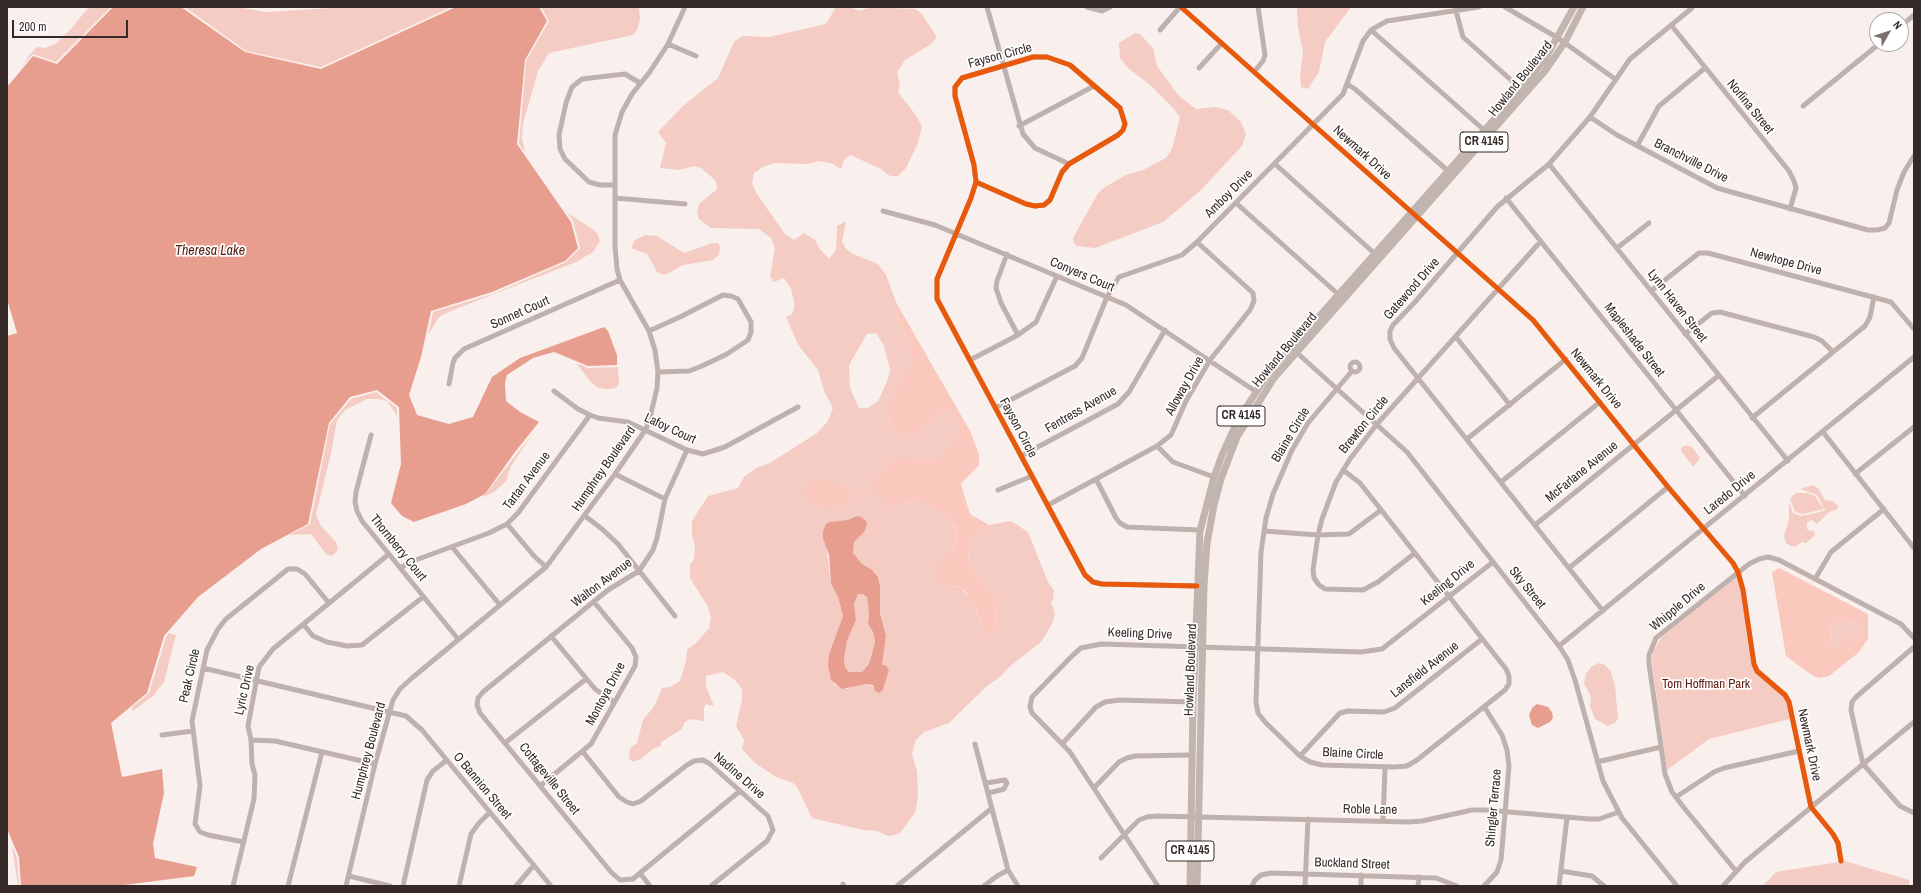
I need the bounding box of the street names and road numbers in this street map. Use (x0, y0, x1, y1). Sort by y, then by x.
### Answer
street label: Howland Boulevard (1486, 38, 1556, 120)
street label: Fayson Circle (966, 40, 1034, 72)
street label: Norlina Street (1723, 77, 1777, 137)
street label: Newmark Drive (1329, 123, 1395, 183)
road number: CR 4145 (1460, 132, 1508, 152)
street label: Branchville Drive (1651, 136, 1731, 186)
street label: Amboy Drive (1202, 167, 1256, 221)
street label: Newhope Drive (1749, 245, 1823, 279)
street label: Conyers Court (1047, 254, 1117, 296)
street label: Gatewood Drive (1381, 255, 1443, 323)
street label: Lynn Haven Street (1644, 267, 1710, 345)
street label: Sonnet Court (488, 293, 552, 333)
street label: Mapleshade Street (1600, 300, 1668, 380)
street label: Howland Boulevard (1249, 310, 1321, 390)
street label: Newmark Drive (1567, 346, 1625, 412)
street label: Alloway Drive (1162, 354, 1208, 418)
street label: Fentress Avenue (1043, 383, 1119, 437)
street label: Brewton Circle (1336, 393, 1392, 457)
street label: Fayson Circle (996, 396, 1040, 460)
street label: Blaine Circle (1269, 405, 1313, 465)
road number: CR 4145 (1217, 406, 1265, 426)
street label: Lafoy Court (642, 410, 698, 448)
street label: Humphrey Boulevard (569, 424, 639, 514)
street label: McFarlane Avenue (1543, 438, 1621, 506)
street label: Tartan Avenue (500, 449, 554, 513)
street label: Laredo Drive (1701, 468, 1759, 518)
street label: Thornberry Court (366, 512, 430, 584)
street label: Walton Avenue (569, 555, 635, 611)
street label: Keeling Drive (1418, 557, 1478, 609)
street label: Sky Street (1505, 564, 1549, 612)
street label: Whipple Drive (1647, 579, 1709, 635)
street label: Howland Boulevard (1182, 624, 1200, 716)
street label: Keeling Drive (1107, 625, 1173, 643)
street label: Lansfield Avenue (1388, 639, 1462, 701)
street label: Peak Circle (176, 647, 204, 705)
street label: Montoya Drive (583, 660, 629, 728)
street label: Lyric Drive (232, 663, 258, 717)
street label: Humphrey Boulevard (349, 701, 389, 801)
street label: Newmark Drive (1794, 707, 1824, 783)
street label: Cottageville Street (515, 740, 583, 818)
street label: Blaine Circle (1322, 745, 1384, 763)
street label: O Bannion Street (450, 749, 514, 823)
street label: Nadine Drive (710, 750, 768, 802)
street label: Shingler Terrace (1483, 768, 1505, 848)
street label: Roble Lane (1343, 802, 1397, 818)
road number: CR 4145 (1166, 841, 1214, 861)
street label: Buckland Street (1314, 855, 1390, 873)

